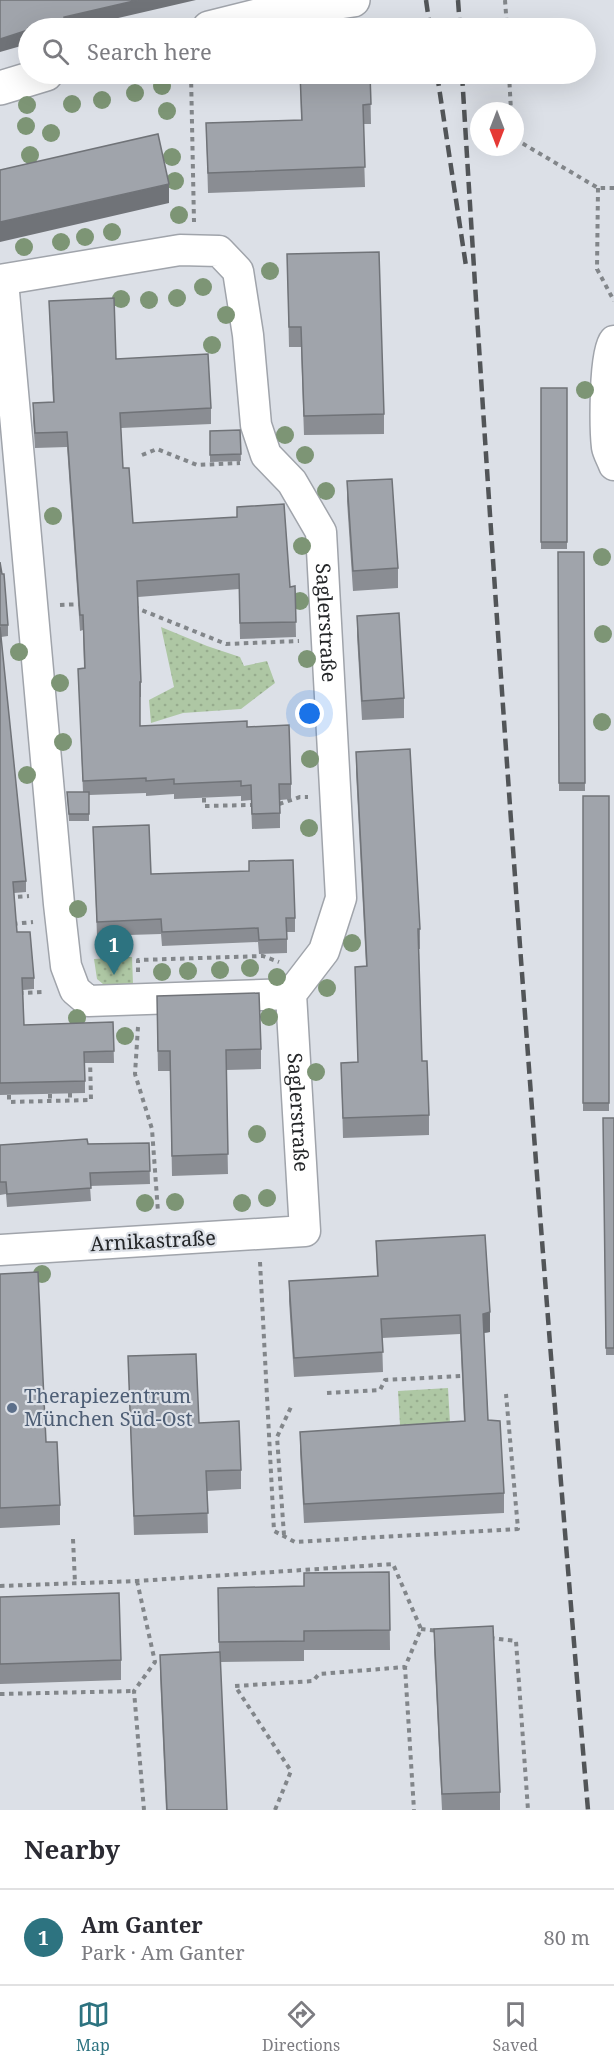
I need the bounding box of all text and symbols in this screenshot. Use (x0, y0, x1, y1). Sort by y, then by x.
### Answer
search box (18, 18, 596, 84)
icon: search (39, 35, 72, 68)
text: Search here (87, 36, 212, 66)
north arrow (470, 102, 524, 156)
street label: Saglerstraße (310, 562, 343, 683)
your location (295, 699, 324, 728)
pin: 1 (94, 926, 134, 975)
street label: Saglerstraße (281, 1052, 315, 1173)
street label: Arnikastraße (89, 1224, 216, 1257)
place label: Therapiezentrum München Süd-Ost (24, 1382, 193, 1432)
marker: Therapiezentrum München Süd-Ost (5, 1401, 19, 1415)
text: Nearby (24, 1831, 120, 1867)
text: Am Ganter (81, 1909, 203, 1939)
text: 1 (38, 1924, 49, 1951)
text: 80 m (544, 1924, 590, 1951)
text: Park · Am Ganter (81, 1939, 245, 1966)
tab: Map (76, 1998, 110, 2056)
tab: Directions (262, 1998, 340, 2056)
tab: Saved (493, 1998, 538, 2056)

